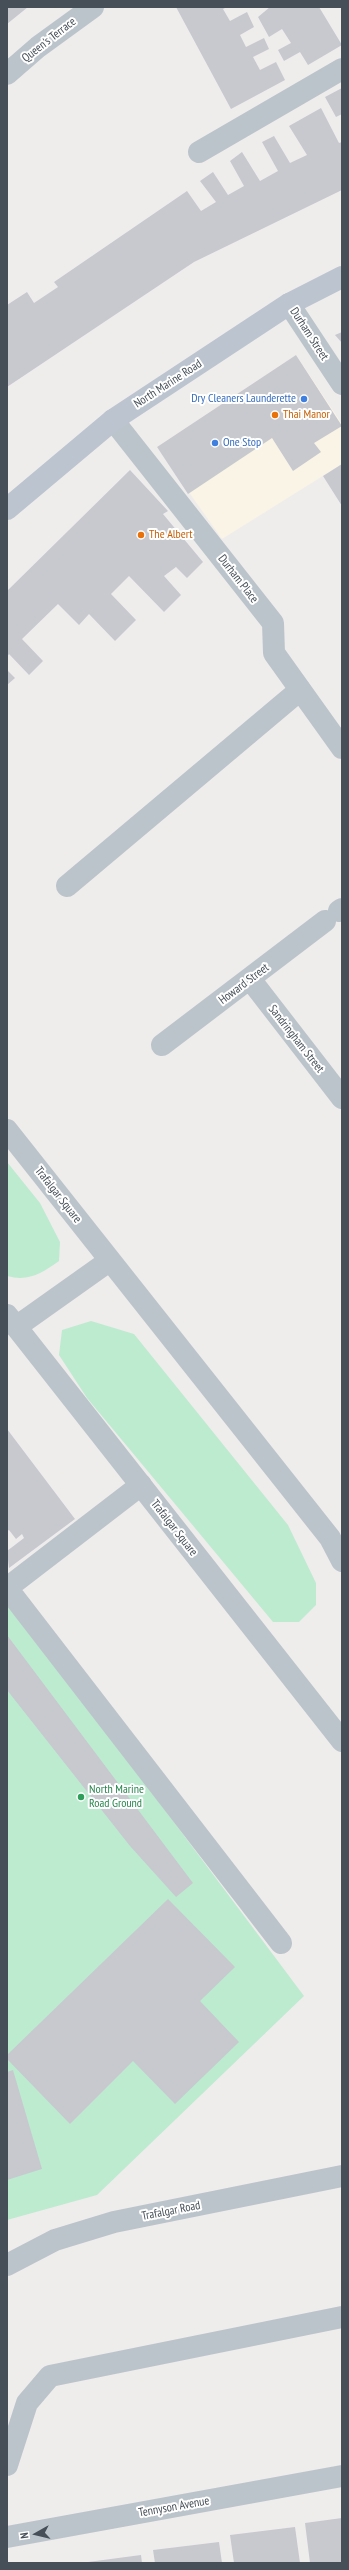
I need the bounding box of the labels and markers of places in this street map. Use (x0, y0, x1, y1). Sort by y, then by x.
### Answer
place label: Dry Cleaners Launderette (191, 392, 296, 406)
marker: Dry Cleaners Launderette (299, 394, 309, 404)
place label: Thai Manor (283, 408, 330, 422)
marker: Thai Manor (270, 410, 280, 420)
place label: One Stop (223, 436, 261, 450)
marker: One Stop (210, 438, 220, 448)
place label: The Albert (149, 528, 193, 542)
marker: The Albert (136, 530, 146, 540)
place label: North Marine Road Ground (89, 1783, 144, 1811)
marker: North Marine Road Ground (76, 1792, 86, 1802)

